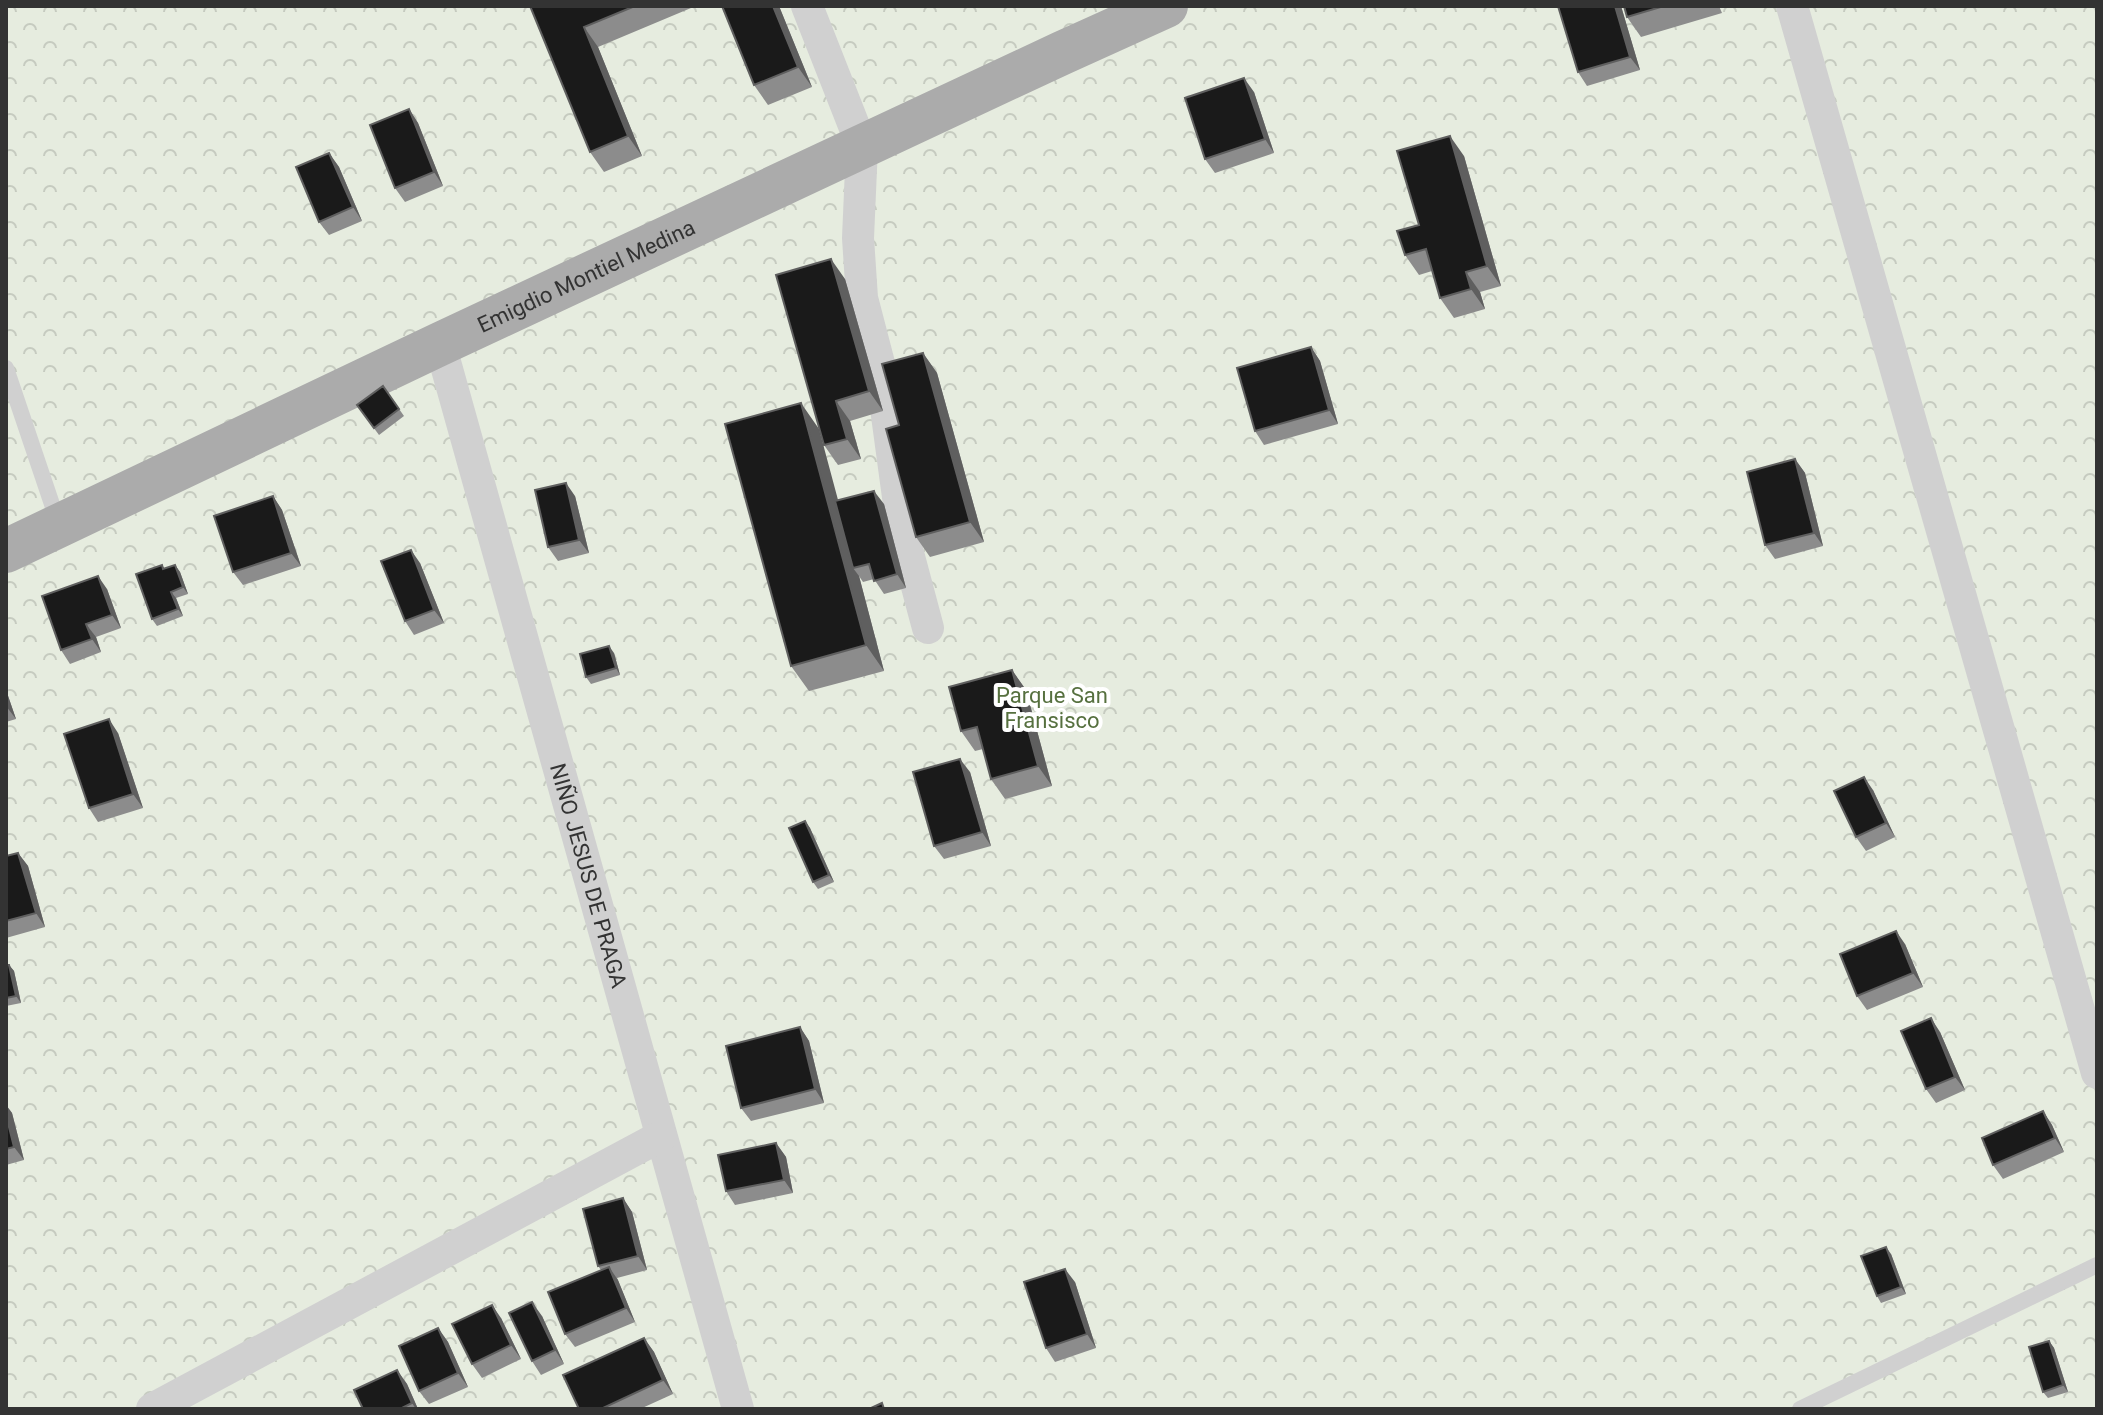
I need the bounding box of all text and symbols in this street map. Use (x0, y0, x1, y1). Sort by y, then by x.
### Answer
street label: Emigdio Montiel Medina (474, 215, 699, 338)
park label: Parque San Fransisco (996, 683, 1108, 733)
street label: NIÑO JESUS DE PRAGA (545, 761, 632, 991)

